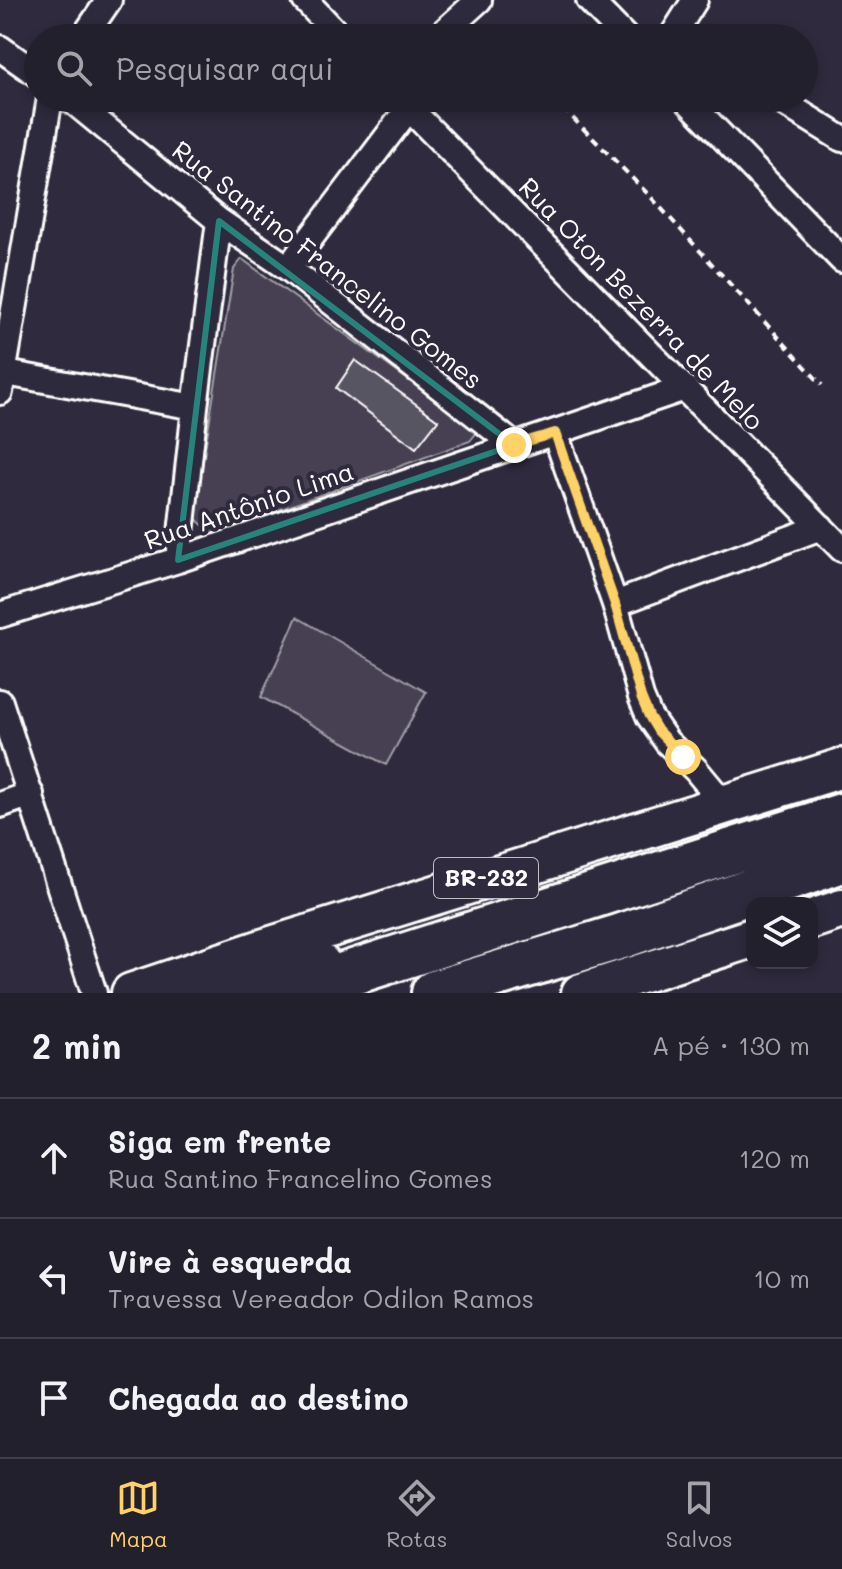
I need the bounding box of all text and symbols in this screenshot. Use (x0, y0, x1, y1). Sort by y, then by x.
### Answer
search box (24, 24, 818, 112)
icon: search (52, 46, 96, 90)
text: Pesquisar aqui (116, 48, 334, 88)
street label: Rua Santino Francelino Gomes (166, 132, 490, 396)
street label: Rua Oton Bezerra de Melo (512, 170, 772, 437)
route end (496, 427, 532, 463)
street label: Rua Antônio Lima (139, 453, 358, 557)
route start (665, 739, 701, 775)
road number: BR-232 (434, 858, 538, 898)
map controls (746, 897, 818, 969)
button: layers (746, 897, 818, 969)
text: 2 min (32, 1023, 121, 1068)
text: A pé · 130 m (652, 1028, 810, 1062)
text: Siga em frente (108, 1121, 331, 1161)
icon: ahead (32, 1136, 76, 1180)
text: 120 m (739, 1141, 810, 1175)
text: Rua Santino Francelino Gomes (108, 1161, 493, 1195)
text: Vire à esquerda (108, 1241, 352, 1281)
icon: left (32, 1256, 76, 1300)
text: 10 m (753, 1261, 810, 1295)
text: Travessa Vereador Odilon Ramos (108, 1281, 534, 1315)
icon: arrive (32, 1376, 76, 1420)
text: Chegada ao destino (108, 1378, 408, 1418)
tab: Mapa (109, 1476, 168, 1553)
tab: Rotas (386, 1476, 447, 1553)
tab: Salvos (666, 1476, 733, 1553)

